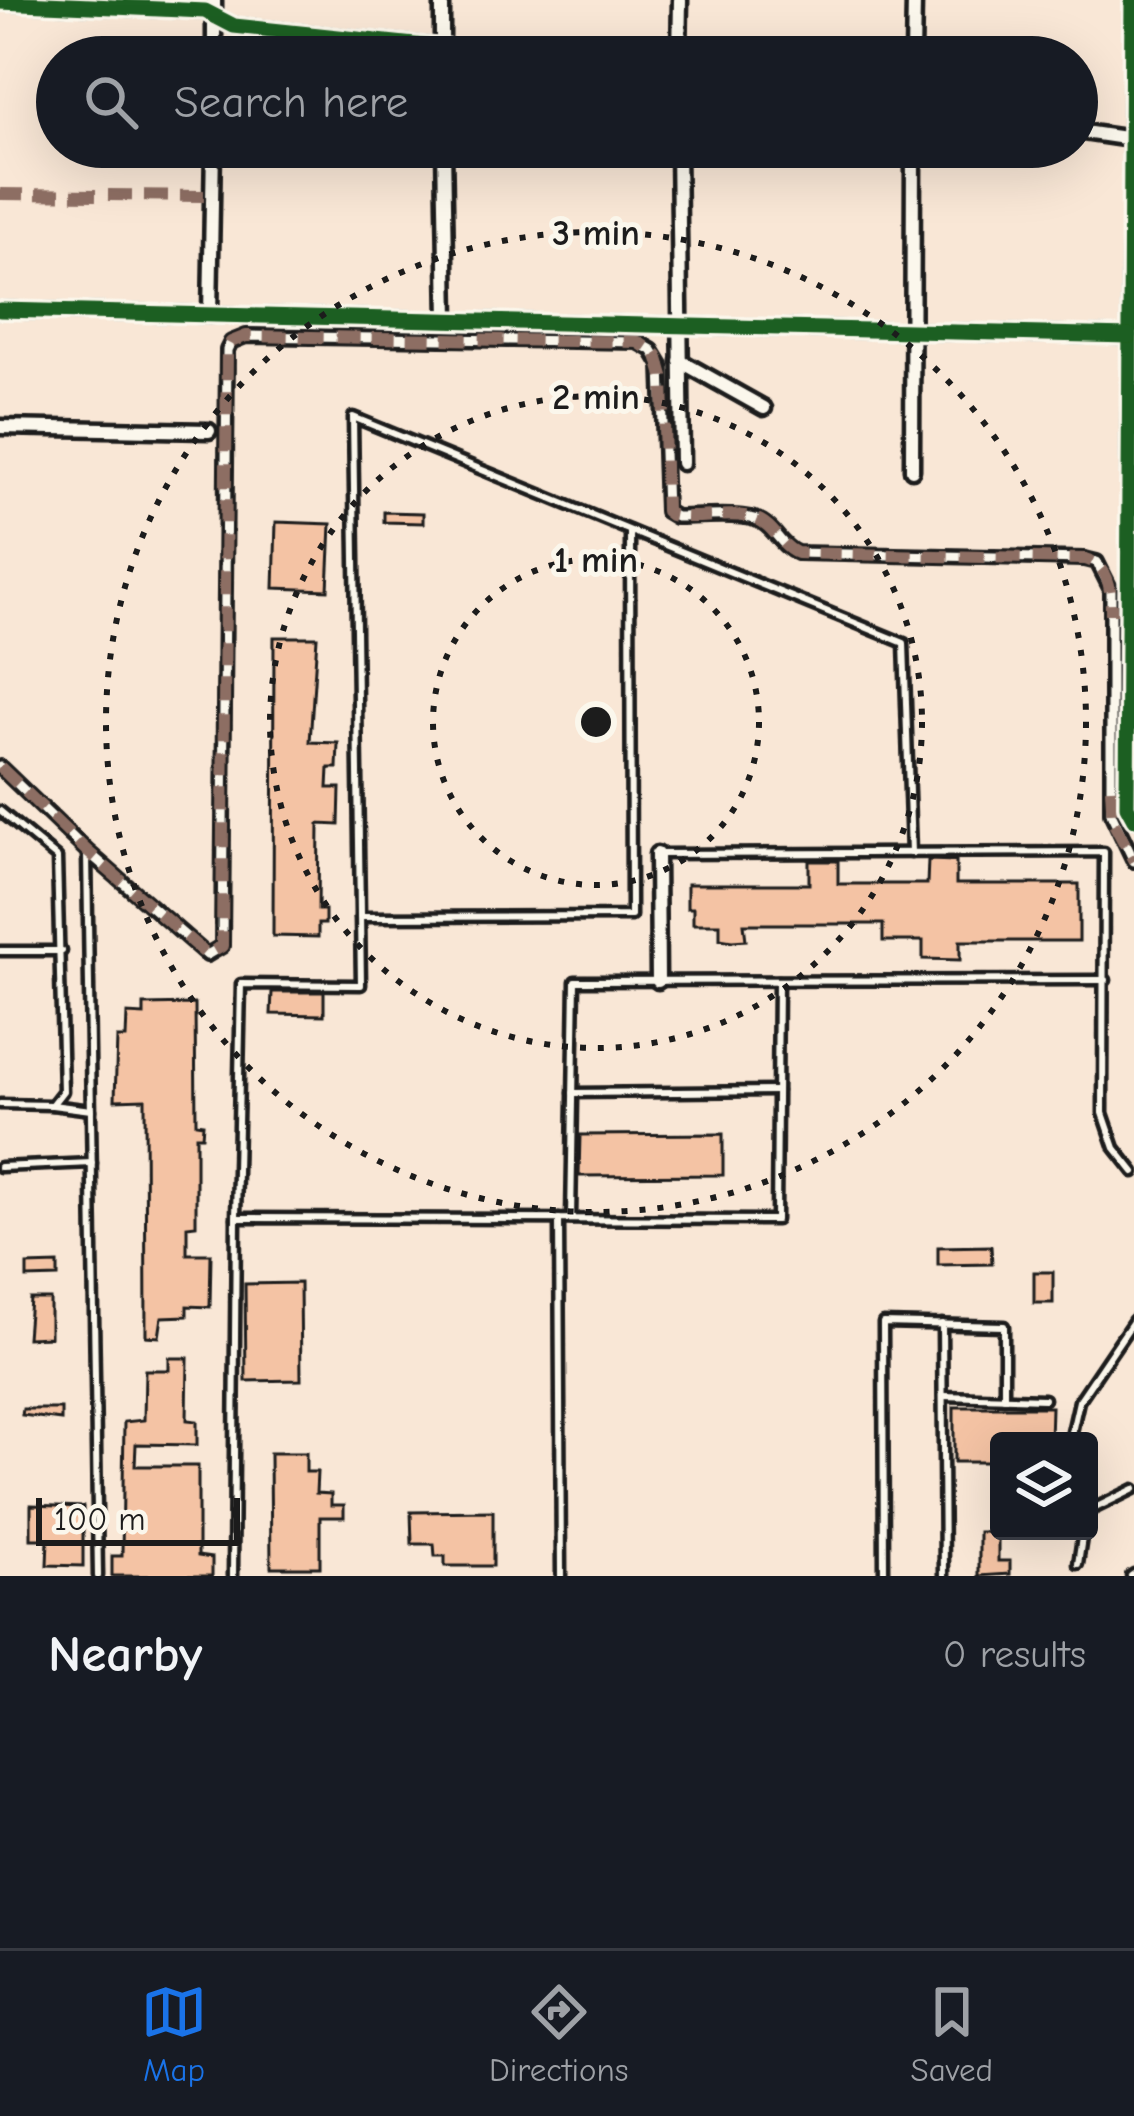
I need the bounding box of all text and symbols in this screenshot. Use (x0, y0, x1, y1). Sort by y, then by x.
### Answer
search box (36, 36, 1098, 168)
icon: search (78, 69, 144, 135)
text: Search here (174, 76, 408, 128)
text: 3 min (552, 213, 640, 254)
text: 2 min (552, 377, 640, 418)
text: 1 min (554, 540, 638, 581)
centre of rings (575, 701, 617, 743)
map controls (990, 1432, 1098, 1540)
button: layers (990, 1432, 1098, 1540)
scale bar (36, 1492, 240, 1545)
text: 100 m (54, 1500, 146, 1538)
text: Nearby (48, 1625, 202, 1684)
text: 0 results (943, 1632, 1086, 1677)
tab: Map (141, 1979, 207, 2089)
tab: Directions (489, 1979, 629, 2089)
tab: Saved (911, 1979, 993, 2089)

